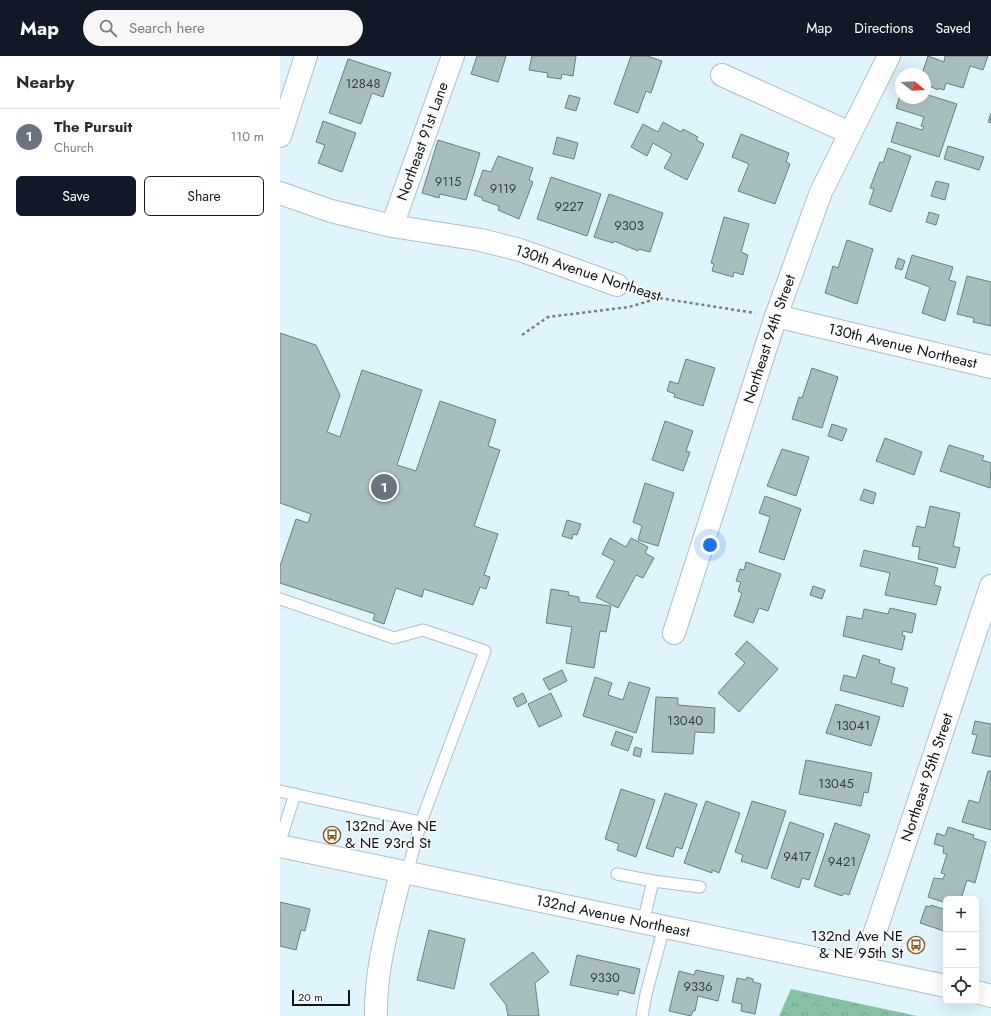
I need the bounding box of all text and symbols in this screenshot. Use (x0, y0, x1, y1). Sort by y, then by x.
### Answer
search box (83, 10, 363, 46)
text: Map (20, 15, 59, 42)
icon: search (97, 17, 119, 39)
text: Search here (129, 17, 205, 39)
text: Map (806, 18, 832, 38)
text: Directions (854, 18, 914, 38)
text: Saved (936, 18, 971, 38)
north arrow (895, 68, 931, 104)
text: Nearby (16, 70, 74, 94)
house number: 12848 (345, 74, 381, 93)
street label: Northeast 91st Lane (391, 79, 454, 204)
text: The Pursuit (54, 116, 132, 138)
text: 1 (26, 127, 32, 146)
text: 110 m (230, 127, 264, 146)
text: Church (54, 138, 94, 157)
house number: 9115 (435, 172, 461, 191)
button: Save (16, 176, 136, 216)
button: Share (144, 176, 264, 216)
house number: 9119 (490, 179, 516, 198)
house number: 9227 (554, 197, 584, 216)
house number: 9303 (614, 216, 644, 235)
street label: 130th Avenue Northeast (512, 239, 664, 307)
street label: Northeast 94th Street (738, 271, 801, 406)
street label: 130th Avenue Northeast (826, 318, 980, 374)
pin: 1 (371, 472, 397, 502)
your location (700, 535, 720, 555)
street label: Northeast 95th Street (895, 710, 959, 845)
house number: 13040 (667, 711, 703, 730)
house number: 13041 (836, 716, 870, 735)
house number: 13045 (818, 774, 854, 793)
place label: 132nd Ave NE & NE 93rd St (345, 815, 437, 854)
bus stop icon: 132nd Ave NE & NE 93rd St (322, 825, 342, 845)
house number: 9417 (783, 847, 811, 866)
house number: 9421 (828, 852, 856, 871)
street label: 132nd Avenue Northeast (534, 889, 692, 943)
map controls (943, 896, 979, 1004)
button: + (943, 896, 979, 932)
place label: 132nd Ave NE & NE 95th St (811, 925, 903, 964)
button: − (943, 932, 979, 968)
bus stop icon: 132nd Ave NE & NE 95th St (906, 935, 926, 955)
house number: 9330 (590, 968, 620, 987)
button: locate (943, 968, 979, 1004)
house number: 9336 (683, 977, 713, 996)
scale bar (292, 988, 350, 1007)
text: 20 m (298, 989, 323, 1005)

